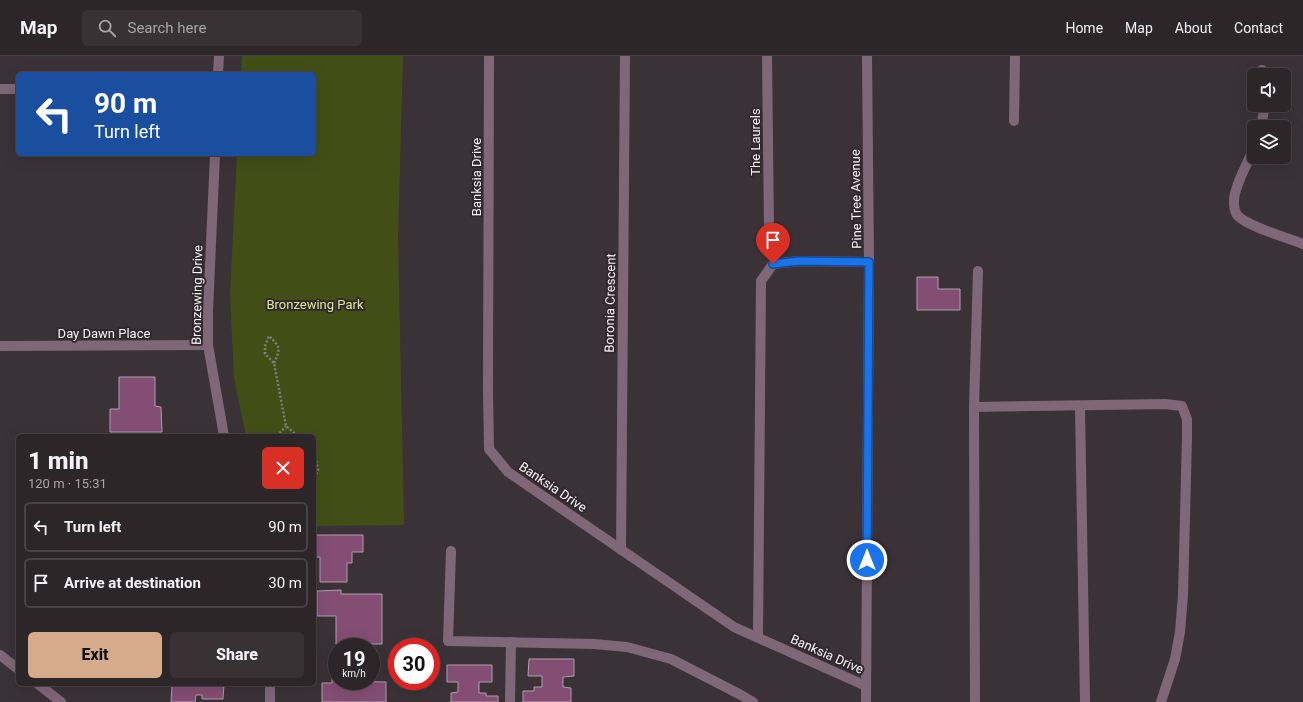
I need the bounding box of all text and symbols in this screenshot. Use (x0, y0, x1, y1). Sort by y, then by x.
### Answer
search box (82, 10, 362, 46)
text: Map (20, 16, 58, 39)
icon: search (96, 17, 118, 39)
text: Search here (128, 19, 206, 37)
text: Home (1065, 20, 1103, 36)
text: Map (1125, 20, 1153, 36)
text: About (1175, 20, 1212, 36)
text: Contact (1234, 20, 1283, 36)
map controls (1247, 68, 1291, 164)
button: sound (1247, 68, 1291, 112)
text: 90 m (94, 87, 157, 120)
icon: left (28, 88, 80, 140)
street label: The Laurels (748, 108, 763, 176)
button: layers (1247, 120, 1291, 164)
text: Turn left (94, 121, 160, 142)
street label: Banksia Drive (469, 138, 484, 216)
street label: Pine Tree Avenue (848, 149, 864, 249)
pin (756, 223, 790, 264)
icon: arrive (762, 229, 784, 251)
street label: Bronzewing Drive (189, 245, 205, 345)
street label: Boronia Crescent (602, 253, 618, 353)
park label: Bronzewing Park (266, 297, 364, 312)
street label: Day Dawn Place (58, 326, 150, 341)
text: 1 min (28, 447, 89, 475)
button: close (262, 447, 304, 489)
street label: Banksia Drive (516, 459, 590, 515)
text: 120 m · 15:31 (28, 476, 107, 491)
icon: left (30, 516, 52, 538)
text: Turn left (64, 518, 121, 536)
text: 90 m (268, 518, 302, 536)
position arrow (846, 539, 888, 581)
icon: arrive (30, 572, 52, 594)
text: Arrive at destination (64, 574, 201, 592)
text: 30 m (268, 574, 302, 592)
street label: Banksia Drive (788, 631, 866, 677)
button: Exit (28, 632, 162, 678)
button: Share (170, 632, 304, 678)
speed limit sign: 30 (388, 638, 440, 690)
text: 19 (343, 647, 365, 671)
text: km/h (342, 668, 366, 679)

